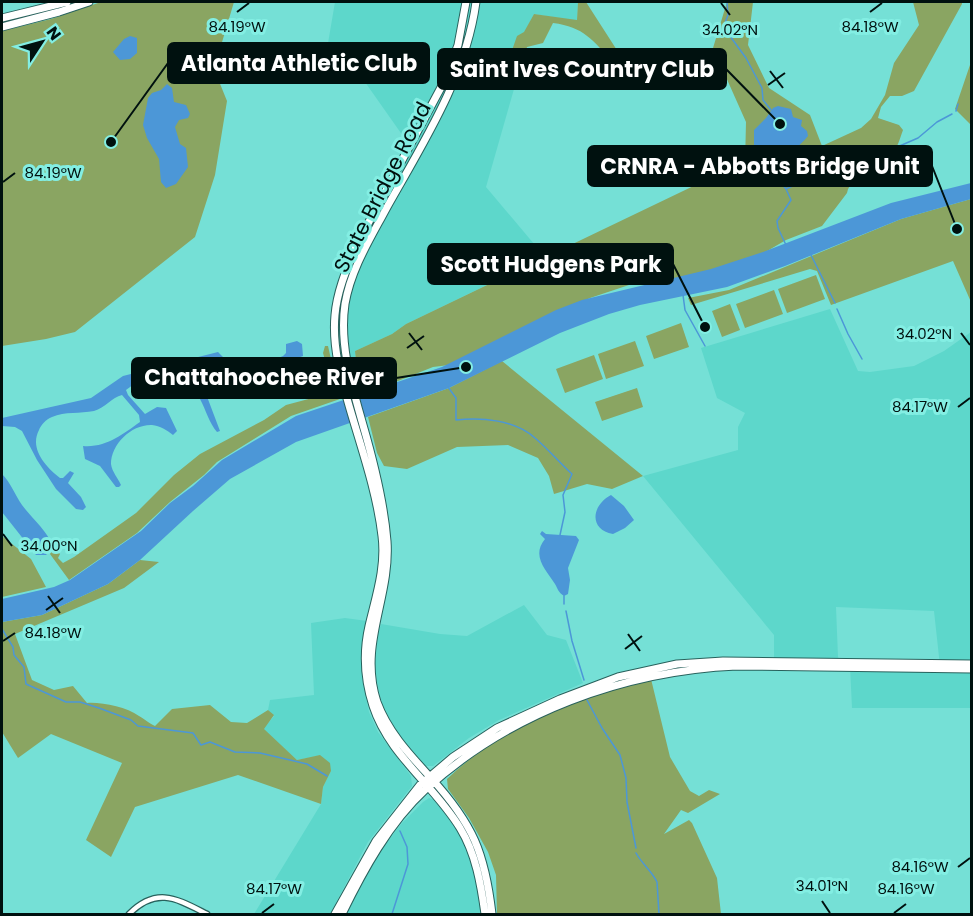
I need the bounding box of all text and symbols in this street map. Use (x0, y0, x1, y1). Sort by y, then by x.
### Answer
north arrow (12, 12, 72, 72)
text: 84.19°W (208, 16, 266, 37)
text: 84.18°W (841, 16, 899, 37)
text: 34.02°N (702, 19, 758, 40)
text: N (41, 22, 67, 45)
callout: Atlanta Athletic Club (168, 43, 429, 83)
text: Atlanta Athletic Club (181, 48, 417, 79)
callout: Saint Ives Country Club (438, 49, 726, 89)
text: Saint Ives Country Club (450, 54, 714, 85)
street label: State Bridge Road (326, 97, 438, 277)
callout: CRNRA - Abbotts Bridge Unit (588, 146, 932, 186)
text: CRNRA - Abbotts Bridge Unit (600, 151, 920, 182)
text: 84.19°W (24, 162, 82, 183)
callout: Scott Hudgens Park (428, 244, 673, 284)
text: Scott Hudgens Park (440, 249, 662, 280)
text: 34.02°N (896, 323, 952, 344)
callout: Chattahoochee River (132, 358, 396, 398)
text: Chattahoochee River (144, 362, 384, 393)
text: 84.17°W (892, 396, 948, 417)
text: 34.00°N (21, 535, 77, 556)
text: 84.18°W (24, 622, 82, 643)
text: 84.16°W (891, 856, 949, 877)
text: 34.01°N (796, 875, 848, 896)
text: 84.17°W (246, 878, 302, 899)
text: 84.16°W (877, 878, 935, 899)

